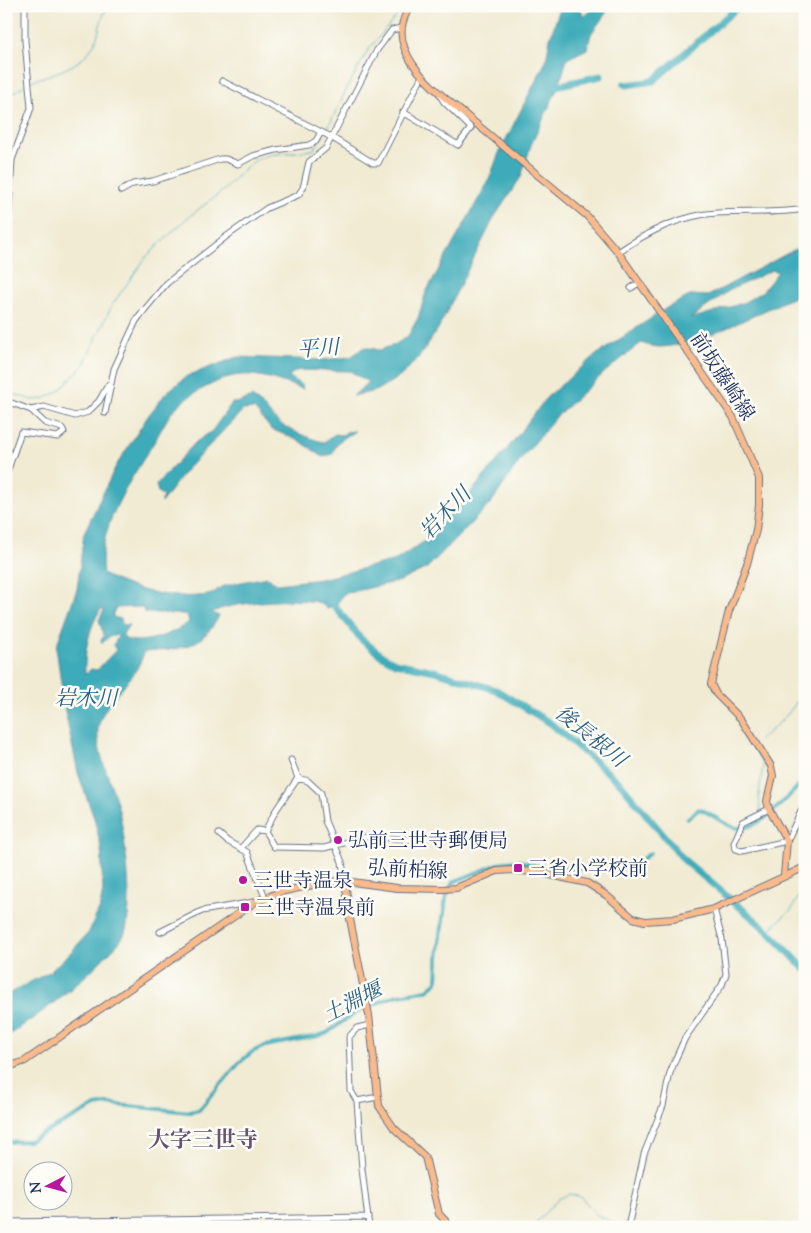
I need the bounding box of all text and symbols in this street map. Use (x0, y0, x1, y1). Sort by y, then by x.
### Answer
street label: 前坂藤崎線 (682, 328, 760, 427)
water label: 平川 (296, 333, 342, 366)
water label: 岩木川 (414, 480, 480, 547)
water label: 岩木川 (55, 685, 119, 715)
water label: 後長根川 (548, 699, 633, 777)
place label: 弘前三世寺郵便局 (348, 828, 508, 857)
marker: 弘前三世寺郵便局 (332, 834, 344, 846)
street label: 弘前柏線 (367, 855, 449, 888)
place label: 三省小学校前 (528, 856, 648, 885)
marker: 三省小学校前 (512, 862, 524, 874)
place label: 三世寺温泉 (253, 868, 353, 897)
marker: 三世寺温泉 (237, 874, 249, 886)
place label: 三世寺温泉前 (255, 895, 375, 924)
marker: 三世寺温泉前 (239, 901, 251, 913)
water label: 土淵堰 (318, 974, 391, 1031)
district label: 大字三世寺 (148, 1126, 258, 1158)
north arrow (22, 1160, 72, 1210)
text: N (27, 1181, 48, 1194)

